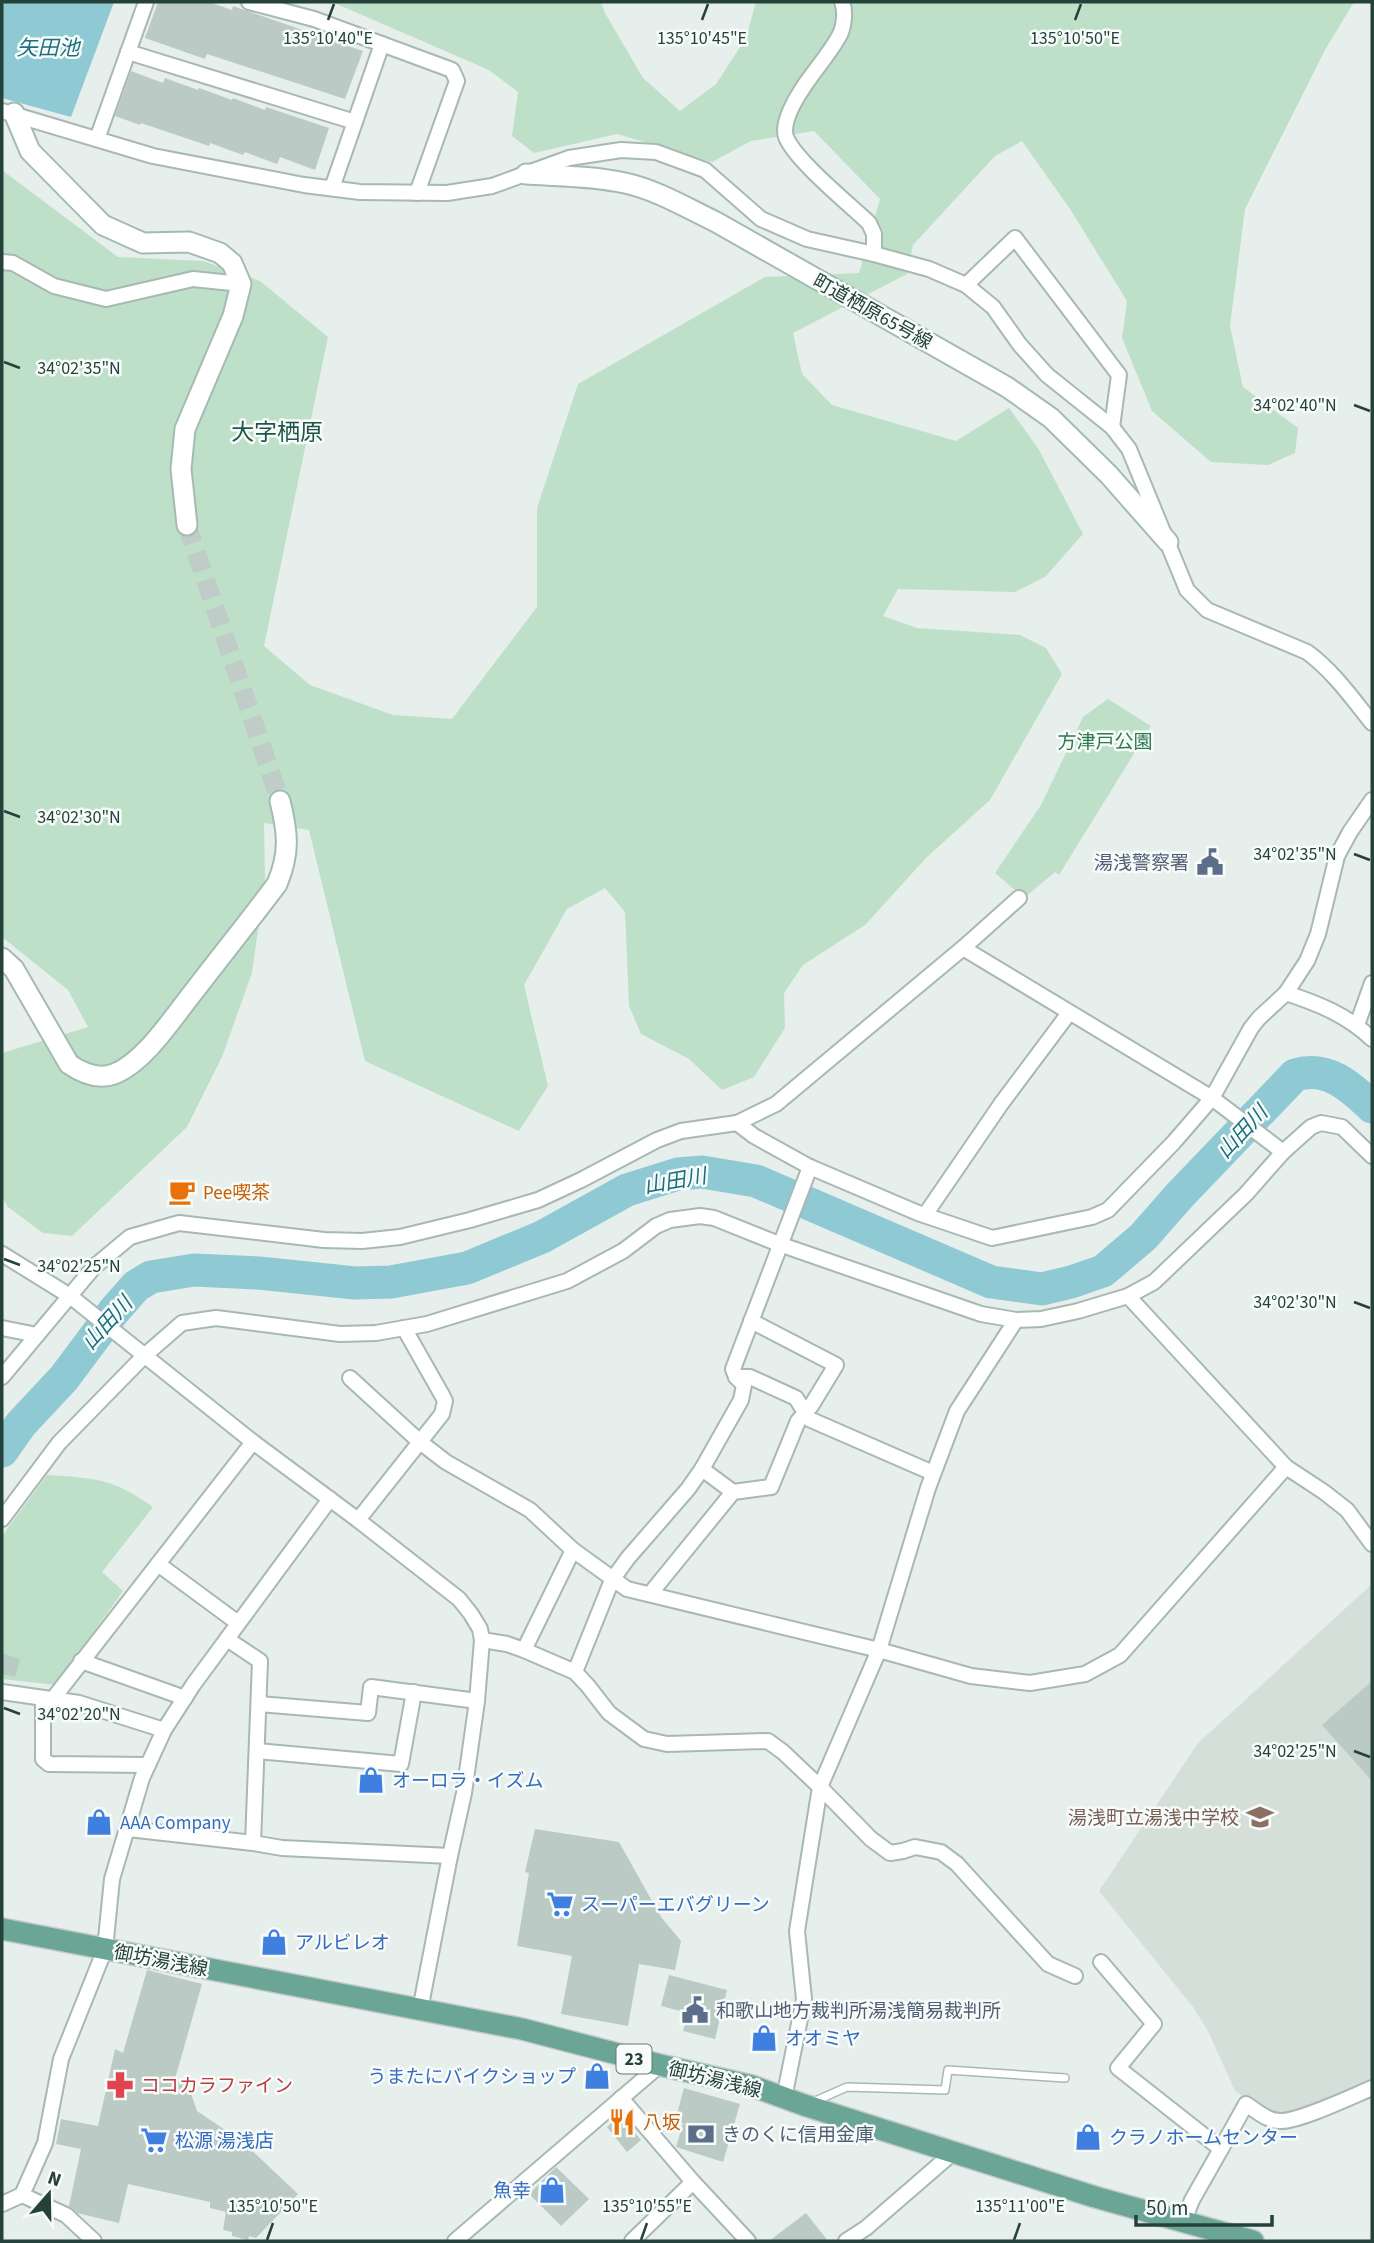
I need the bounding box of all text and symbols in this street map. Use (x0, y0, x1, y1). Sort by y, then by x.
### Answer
text: 135°10'40"E (283, 26, 373, 51)
text: 135°10'45"E (657, 26, 747, 51)
text: 135°10'50"E (1030, 26, 1120, 51)
water label: 矢田池 (17, 33, 81, 63)
street label: 町道栖原65号線 (808, 268, 937, 356)
text: 34°02'35"N (37, 356, 121, 381)
text: 34°02'40"N (1253, 393, 1337, 418)
district label: 大字栖原 (231, 416, 323, 449)
park label: 方津戸公園 (1057, 729, 1153, 756)
text: 34°02'30"N (37, 805, 121, 830)
text: 34°02'35"N (1253, 842, 1337, 867)
public building icon: 湯浅警察署 (1195, 847, 1225, 877)
place label: 湯浅警察署 (1094, 850, 1189, 877)
water label: 山田川 (1210, 1097, 1276, 1165)
water label: 山田川 (641, 1160, 711, 1201)
cafe icon: Pee喫茶 (167, 1177, 197, 1207)
place label: Pee喫茶 (203, 1180, 270, 1207)
text: 34°02'25"N (37, 1254, 121, 1279)
water label: 山田川 (75, 1288, 141, 1356)
text: 34°02'30"N (1253, 1290, 1337, 1315)
text: 34°02'20"N (37, 1702, 121, 1727)
text: 34°02'25"N (1253, 1739, 1337, 1764)
shop icon: オーロラ・イズム (356, 1765, 386, 1795)
place label: オーロラ・イズム (392, 1768, 543, 1795)
school or university icon: 湯浅町立湯浅中学校 (1245, 1802, 1275, 1832)
place label: 湯浅町立湯浅中学校 (1068, 1805, 1239, 1832)
shop icon: AAA Company (84, 1807, 114, 1837)
place label: AAA Company (120, 1810, 231, 1837)
supermarket icon: スーパーエバグリーン (545, 1889, 575, 1919)
place label: スーパーエバグリーン (581, 1892, 770, 1919)
shop icon: アルビレオ (259, 1927, 289, 1957)
place label: アルビレオ (295, 1930, 390, 1957)
street label: 御坊湯浅線 (112, 1939, 210, 1984)
public building icon: 和歌山地方裁判所湯浅簡易裁判所 (680, 1995, 710, 2025)
place label: 和歌山地方裁判所湯浅簡易裁判所 (716, 1998, 1001, 2025)
shop icon: オオミヤ (749, 2023, 779, 2053)
place label: オオミヤ (785, 2026, 861, 2053)
road number: 23 (616, 2045, 652, 2074)
street label: 御坊湯浅線 (665, 2056, 764, 2105)
shop icon: うまたにバイクショップ (582, 2061, 612, 2091)
place label: うまたにバイクショップ (367, 2064, 576, 2091)
pharmacy icon: ココカラファイン (105, 2070, 135, 2100)
place label: ココカラファイン (141, 2073, 293, 2100)
restaurant icon: 八坂 (607, 2107, 637, 2137)
place label: 八坂 (643, 2110, 681, 2137)
bank icon: きのくに信用金庫 (686, 2119, 716, 2149)
place label: きのくに信用金庫 (722, 2122, 874, 2149)
shop icon: クラノホームセンター (1073, 2122, 1103, 2152)
supermarket icon: 松源 湯浅店 (139, 2125, 169, 2155)
place label: クラノホームセンター (1109, 2125, 1298, 2152)
place label: 松源 湯浅店 (175, 2128, 274, 2155)
north arrow (14, 2159, 84, 2229)
text: N (44, 2165, 65, 2194)
shop icon: 魚幸 (537, 2175, 567, 2205)
place label: 魚幸 (493, 2178, 531, 2205)
scale bar (1136, 2184, 1272, 2228)
text: 50 m (1146, 2193, 1188, 2223)
text: 135°10'50"E (228, 2194, 318, 2219)
text: 135°10'55"E (602, 2194, 692, 2219)
text: 135°11'00"E (975, 2194, 1065, 2219)

